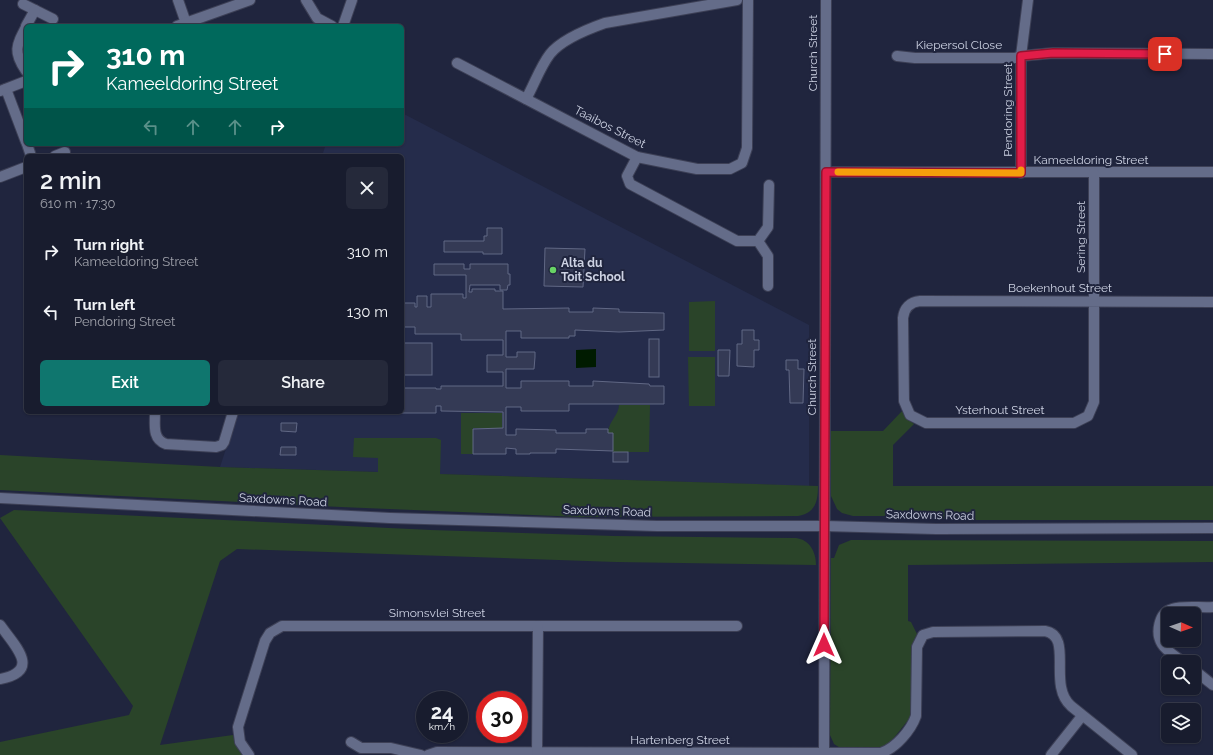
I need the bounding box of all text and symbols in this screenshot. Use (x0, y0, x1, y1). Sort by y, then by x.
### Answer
street label: Church Street (806, 15, 820, 91)
pin (1148, 37, 1182, 71)
street label: Kiepersol Close (916, 38, 1002, 52)
text: 310 m (106, 39, 185, 72)
icon: right (40, 40, 92, 92)
icon: arrive (1154, 43, 1176, 65)
street label: Pendoring Street (1001, 63, 1015, 157)
text: Kameeldoring Street (106, 73, 278, 94)
street label: Taaibos Street (572, 103, 648, 151)
icon: left (140, 116, 162, 138)
icon: ahead (182, 116, 204, 138)
icon: ahead (224, 116, 246, 138)
icon: right (266, 116, 288, 138)
street label: Kameeldoring Street (1034, 153, 1148, 167)
text: 2 min (40, 166, 102, 195)
button: close (346, 167, 388, 209)
text: 610 m · 17:30 (40, 196, 116, 211)
street label: Sering Street (1074, 201, 1088, 273)
text: Turn right (74, 236, 144, 254)
icon: right (40, 241, 62, 263)
text: 310 m (347, 243, 388, 261)
text: Kameeldoring Street (74, 254, 198, 269)
place label: Alta du Toit School (561, 256, 625, 284)
marker: Alta du Toit School (548, 265, 558, 275)
street label: Boekenhout Street (1008, 281, 1112, 295)
text: Turn left (74, 296, 135, 314)
icon: left (40, 301, 62, 323)
text: 130 m (347, 303, 388, 321)
text: Pendoring Street (74, 314, 175, 329)
street label: Church Street (805, 339, 819, 415)
button: Exit (40, 360, 210, 406)
button: Share (218, 360, 388, 406)
street label: Ysterhout Street (955, 403, 1045, 417)
street label: Saxdowns Road (238, 491, 328, 509)
street label: Saxdowns Road (563, 502, 651, 520)
street label: Saxdowns Road (886, 507, 974, 523)
street label: Simonsvlei Street (389, 606, 485, 620)
north arrow (1161, 607, 1201, 647)
map controls (1161, 607, 1201, 743)
position arrow (803, 624, 845, 666)
button: search (1161, 655, 1201, 695)
speed limit sign: 30 (476, 691, 528, 743)
text: 24 (431, 700, 453, 724)
button: layers (1161, 703, 1201, 743)
text: km/h (429, 721, 455, 732)
street label: Hartenberg Street (630, 733, 730, 747)

